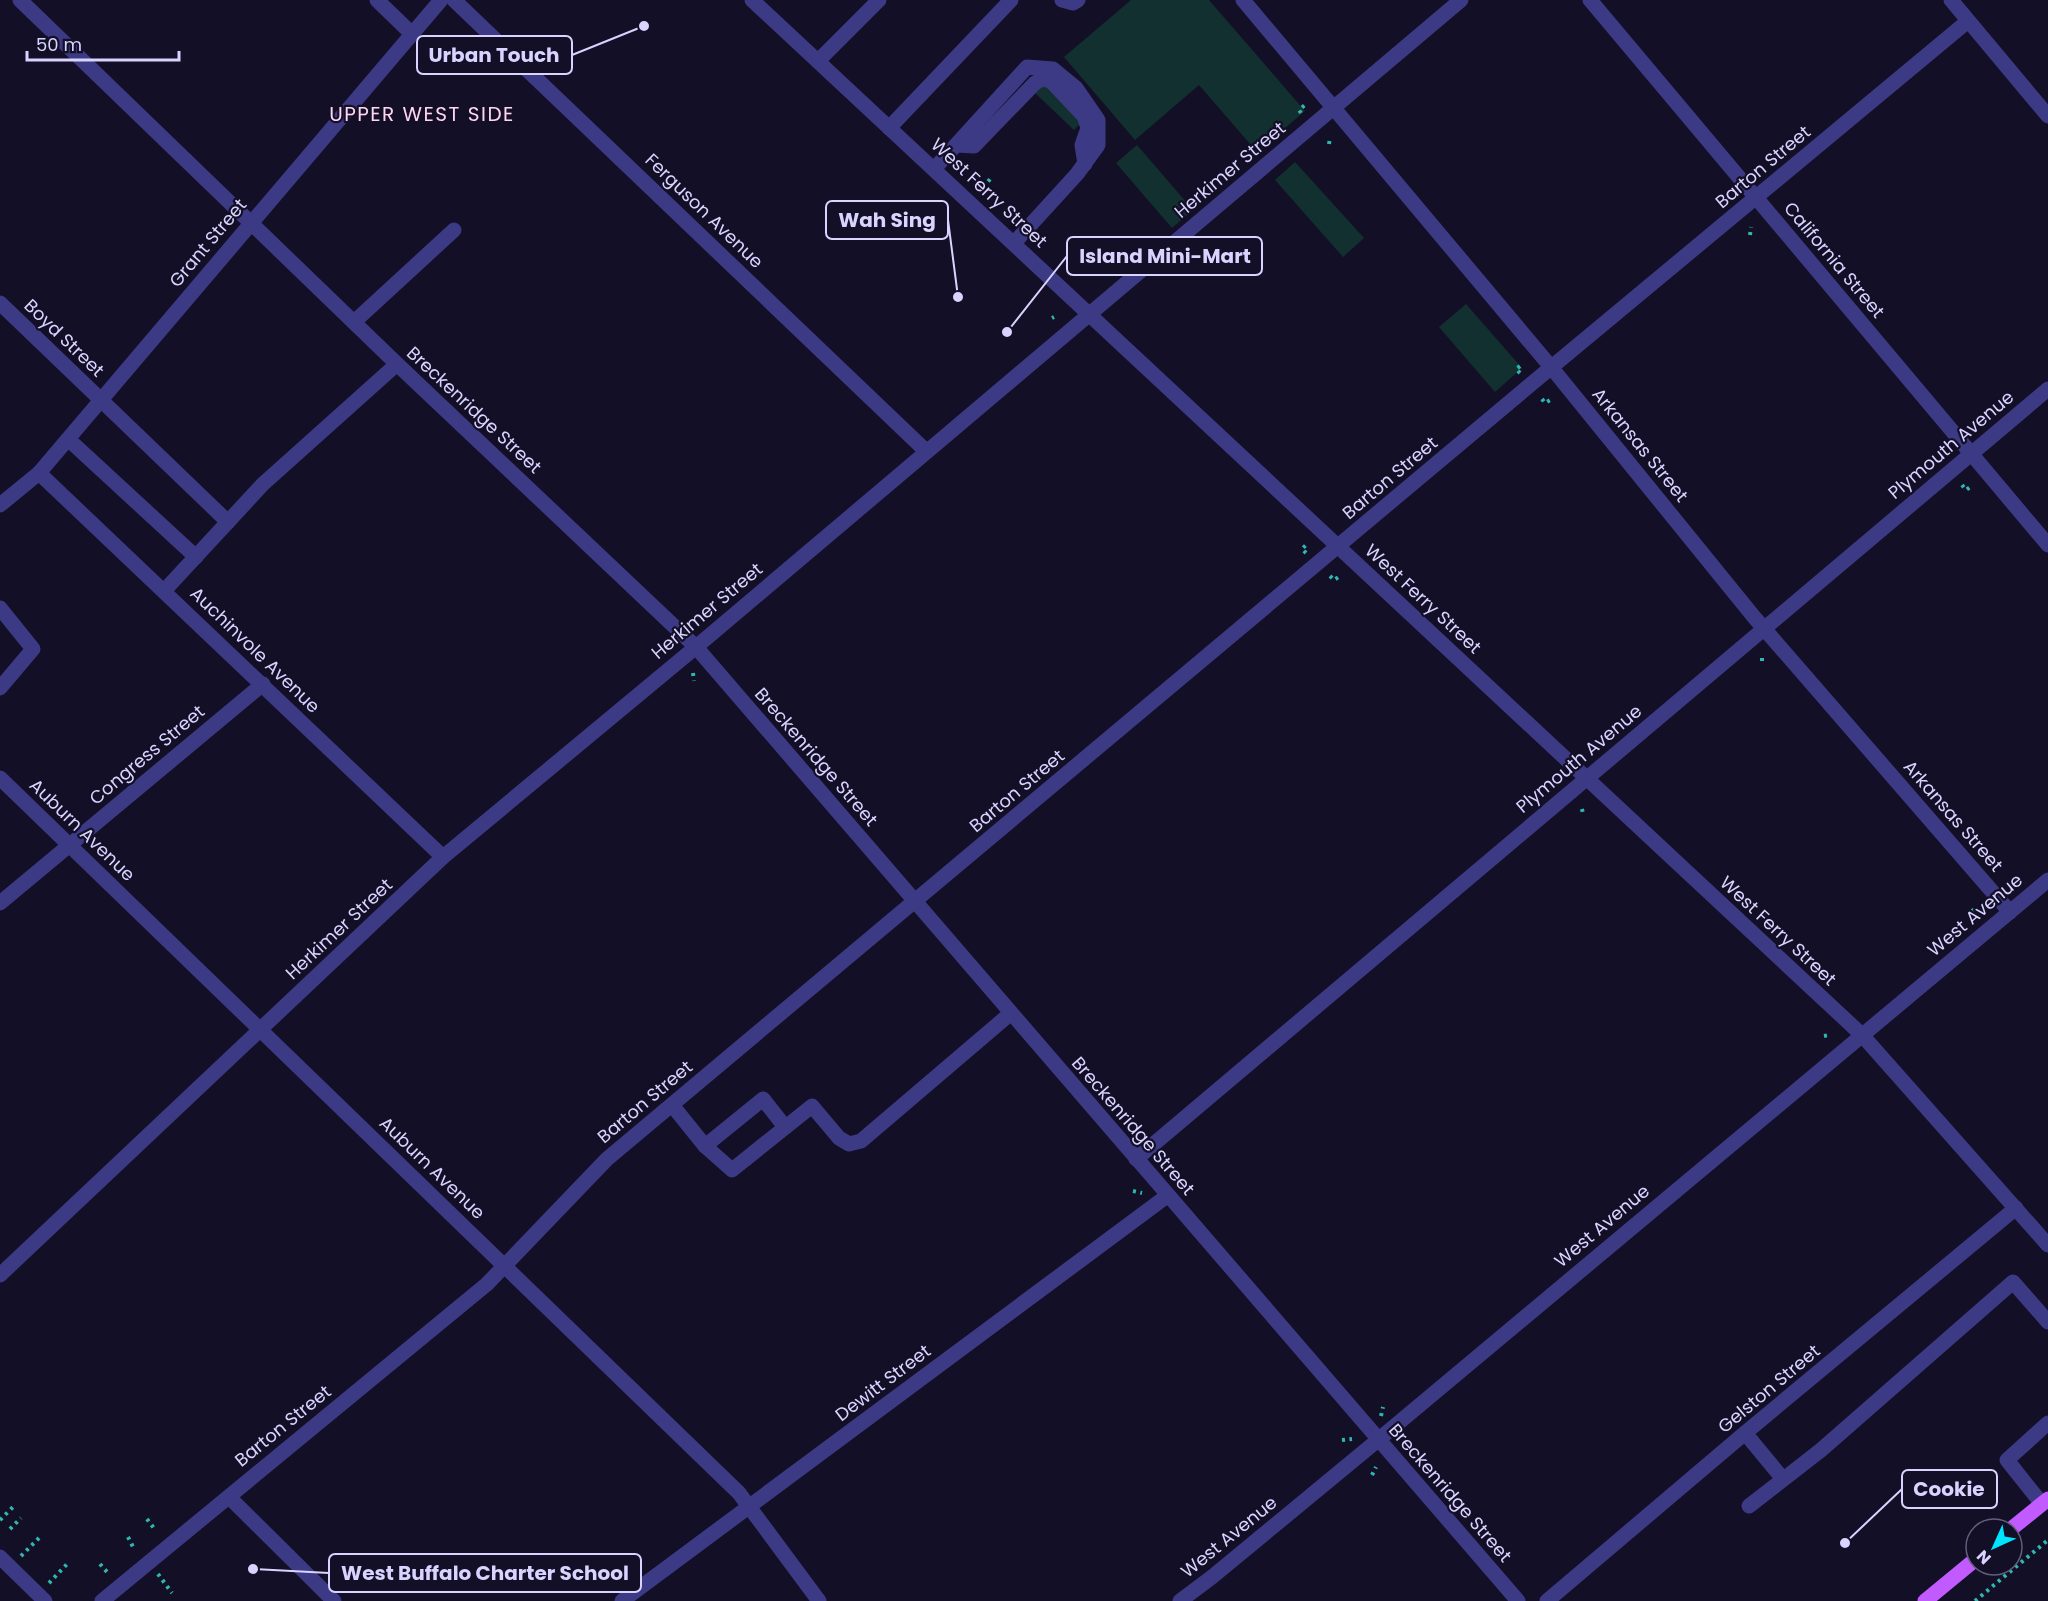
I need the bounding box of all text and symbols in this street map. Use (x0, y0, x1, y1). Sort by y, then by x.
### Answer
scale bar (27, 24, 178, 62)
text: 50 m (36, 32, 82, 57)
callout: Urban Touch (417, 36, 572, 74)
text: Urban Touch (428, 41, 560, 69)
district label: UPPER WEST SIDE (329, 100, 515, 128)
street label: Herkimer Street (1169, 116, 1291, 224)
street label: Barton Street (1710, 119, 1816, 214)
street label: West Ferry Street (926, 132, 1053, 253)
street label: Ferguson Avenue (640, 148, 769, 274)
street label: Grant Street (163, 193, 252, 292)
street label: California Street (1778, 196, 1890, 323)
callout: Wah Sing (826, 201, 948, 239)
text: Wah Sing (838, 206, 936, 234)
callout: Island Mini-Mart (1067, 237, 1262, 275)
text: Island Mini-Mart (1079, 242, 1251, 270)
street label: Boyd Street (19, 293, 110, 382)
street label: Breckenridge Street (401, 340, 547, 479)
street label: Arkansas Street (1587, 382, 1694, 507)
street label: Plymouth Avenue (1882, 385, 2019, 505)
street label: Barton Street (1337, 430, 1443, 525)
street label: West Ferry Street (1360, 538, 1487, 659)
street label: Herkimer Street (646, 557, 768, 665)
street label: Auchinvole Avenue (185, 581, 326, 718)
street label: Breckenridge Street (749, 682, 884, 831)
street label: Congress Street (84, 699, 210, 810)
street label: Plymouth Avenue (1510, 699, 1647, 819)
street label: Barton Street (964, 743, 1070, 838)
street label: Arkansas Street (1898, 755, 2009, 877)
street label: Auburn Avenue (24, 773, 141, 887)
street label: West Avenue (1922, 867, 2028, 962)
street label: West Ferry Street (1715, 870, 1842, 991)
street label: Herkimer Street (280, 872, 398, 985)
street label: Breckenridge Street (1066, 1051, 1201, 1200)
street label: Barton Street (592, 1054, 698, 1149)
street label: Auburn Avenue (374, 1111, 491, 1225)
street label: West Avenue (1549, 1178, 1655, 1273)
street label: Dewitt Street (830, 1338, 936, 1427)
street label: Gelston Street (1712, 1339, 1825, 1439)
street label: Barton Street (229, 1379, 336, 1472)
street label: Breckenridge Street (1383, 1418, 1518, 1567)
callout: Cookie (1902, 1470, 1997, 1508)
text: Cookie (1913, 1475, 1985, 1503)
street label: West Avenue (1175, 1490, 1282, 1583)
north arrow (1964, 1517, 2024, 1577)
text: N (1971, 1545, 1996, 1570)
callout: West Buffalo Charter School (329, 1554, 641, 1592)
text: West Buffalo Charter School (341, 1559, 629, 1587)

